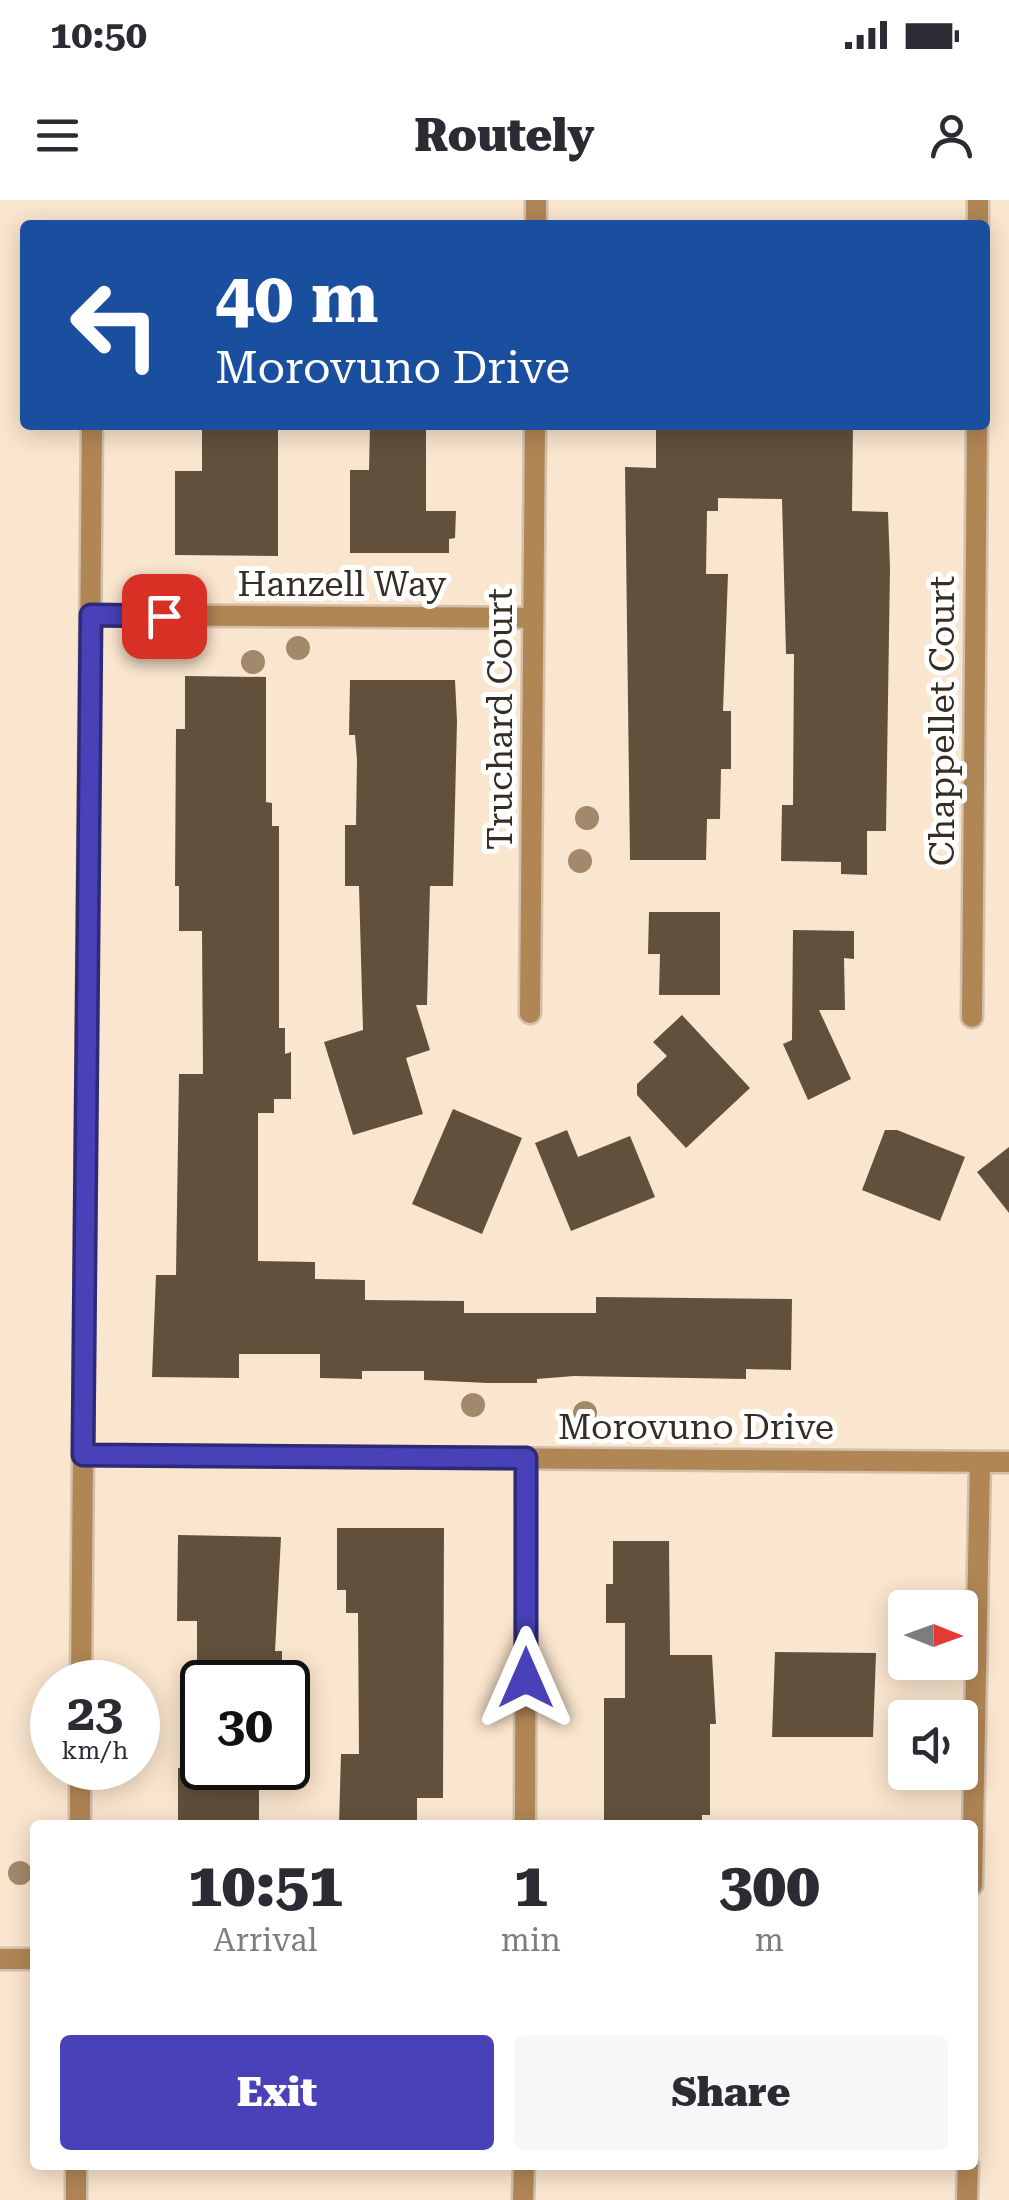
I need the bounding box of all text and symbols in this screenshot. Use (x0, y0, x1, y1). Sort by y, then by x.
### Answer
text: 10:50 (50, 13, 147, 57)
icon: menu (30, 108, 85, 163)
icon: person (924, 108, 979, 163)
text: Routely (414, 109, 595, 162)
text: 40 m (215, 257, 379, 339)
icon: left (50, 260, 180, 390)
text: Morovuno Drive (215, 341, 570, 394)
street label: Hanzell Way (238, 564, 447, 605)
pin (122, 574, 207, 659)
street label: Chappellet Court (922, 576, 963, 866)
street label: Truchard Court (480, 588, 521, 850)
icon: arrive (137, 589, 192, 644)
street label: Morovuno Drive (558, 1407, 834, 1448)
north arrow (888, 1590, 978, 1680)
map controls (888, 1590, 978, 1790)
position arrow (474, 1626, 578, 1730)
speed limit sign: 30 (180, 1660, 310, 1790)
text: 23 (67, 1684, 123, 1742)
button: sound (888, 1700, 978, 1790)
text: km/h (62, 1736, 128, 1765)
text: 10:51 (188, 1850, 343, 1921)
text: 1 (514, 1850, 548, 1921)
text: 300 (719, 1850, 820, 1921)
text: Arrival (213, 1921, 317, 1959)
text: min (501, 1921, 561, 1959)
text: m (755, 1921, 784, 1959)
button: Exit (60, 2035, 494, 2150)
button: Share (514, 2035, 948, 2150)

